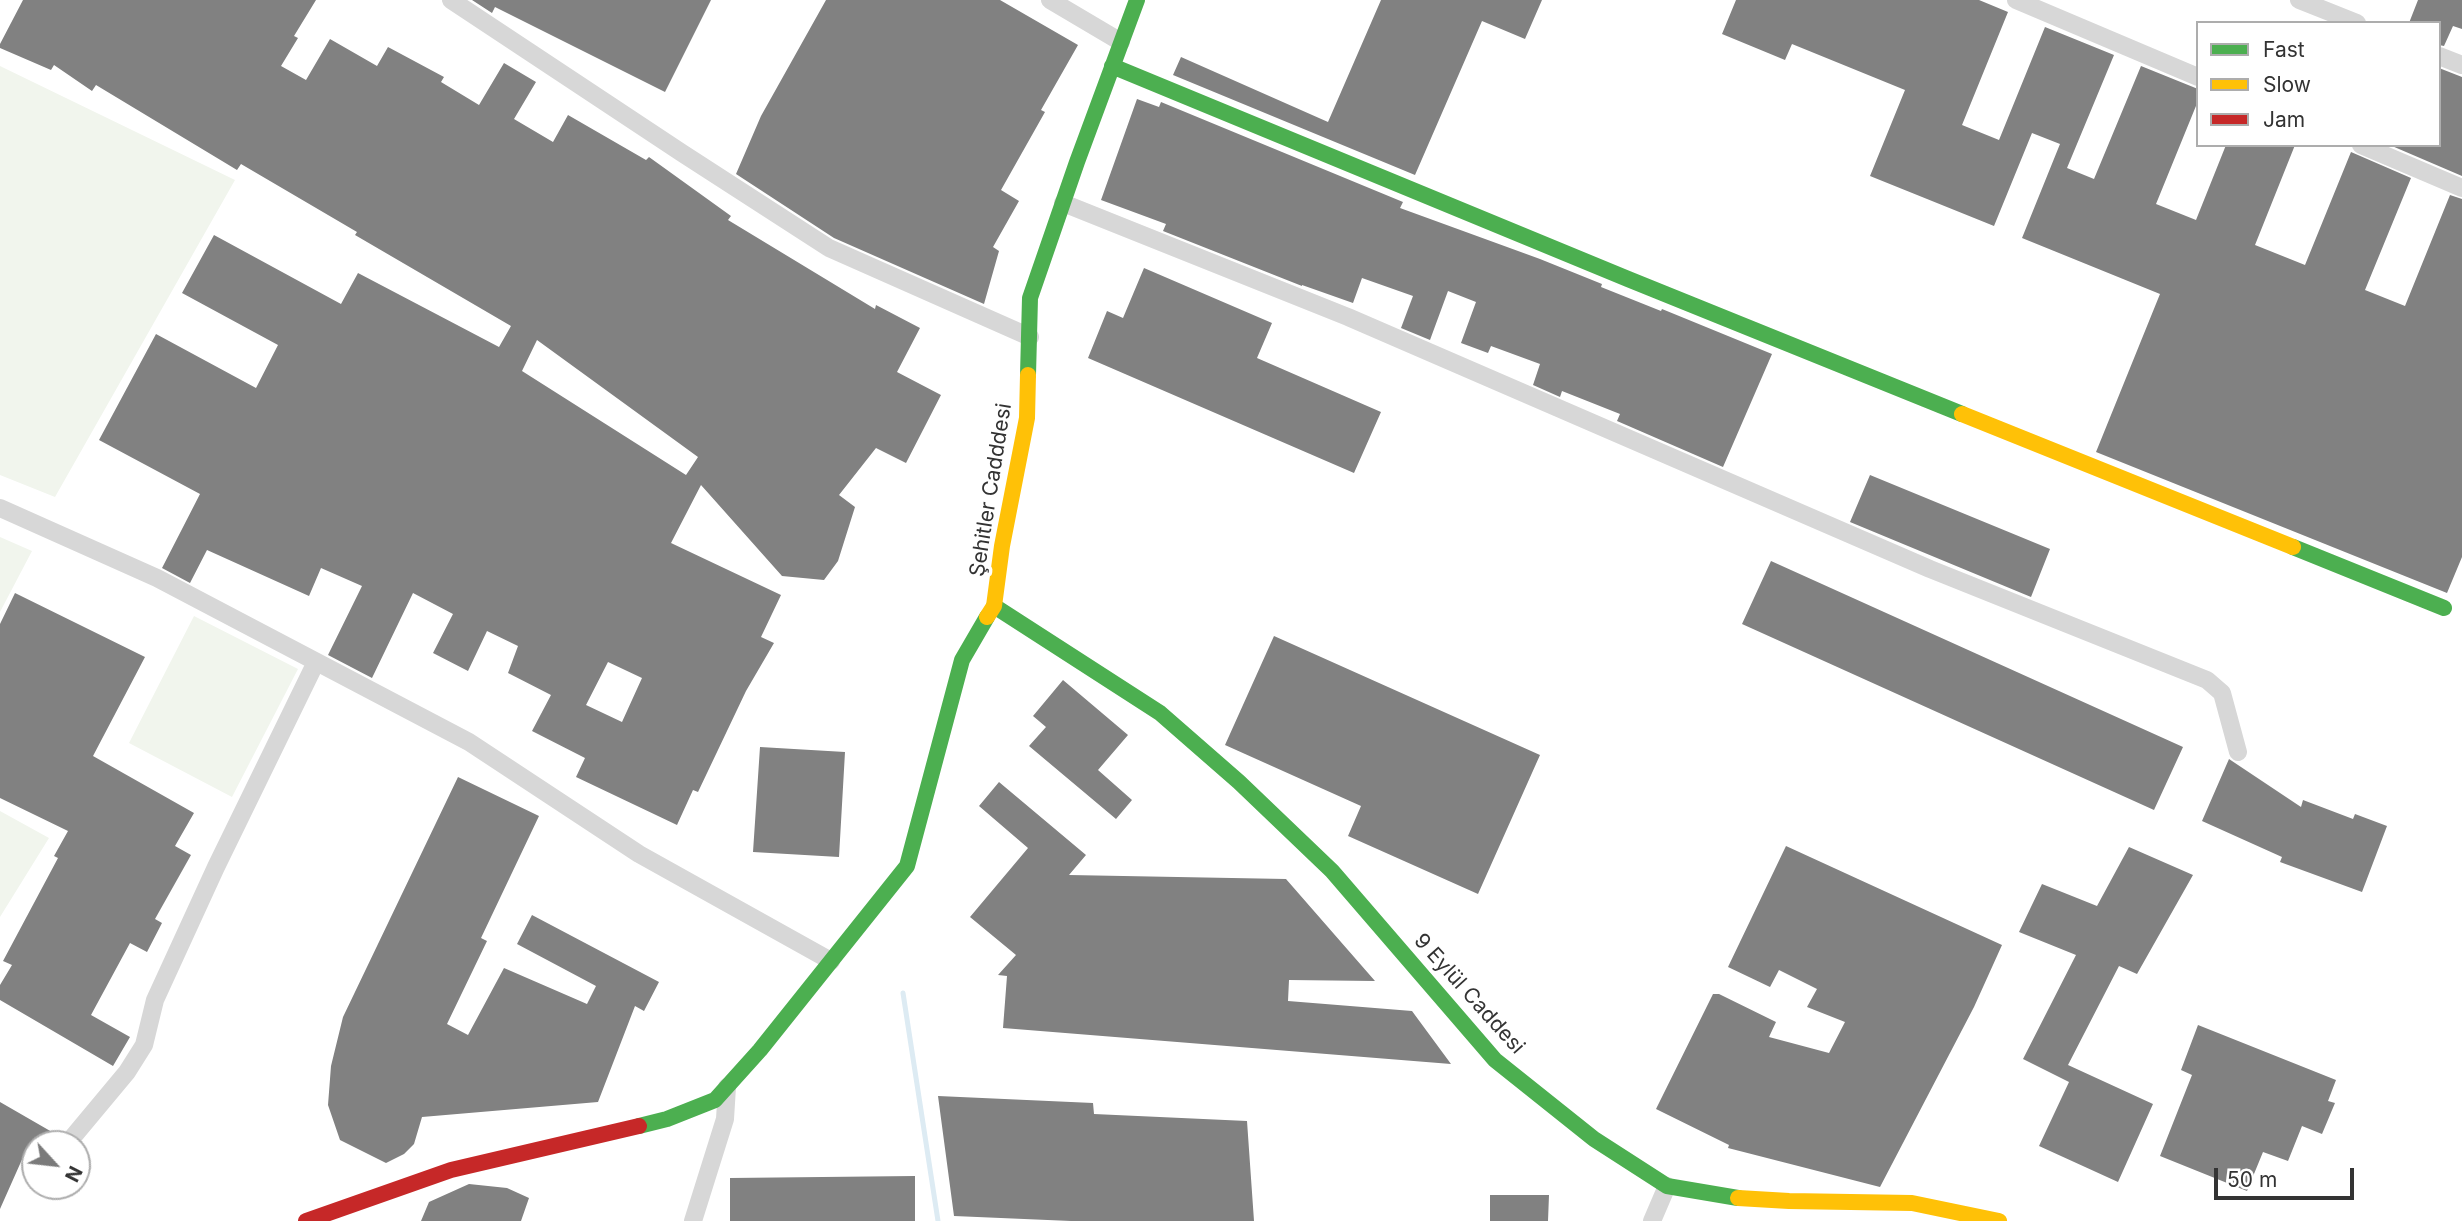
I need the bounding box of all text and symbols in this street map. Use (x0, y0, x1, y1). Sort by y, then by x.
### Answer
legend (2196, 21, 2441, 147)
text: Fast (2263, 37, 2305, 62)
text: Slow (2263, 72, 2311, 97)
text: Jam (2263, 107, 2305, 132)
street label: Şehitler Cadddesi (965, 401, 1017, 579)
street label: 9 Eylül Caddesi (1408, 929, 1530, 1059)
north arrow (21, 1130, 91, 1200)
scale bar (2217, 1154, 2357, 1198)
text: N (60, 1162, 87, 1186)
text: 50 m (2227, 1167, 2277, 1192)

